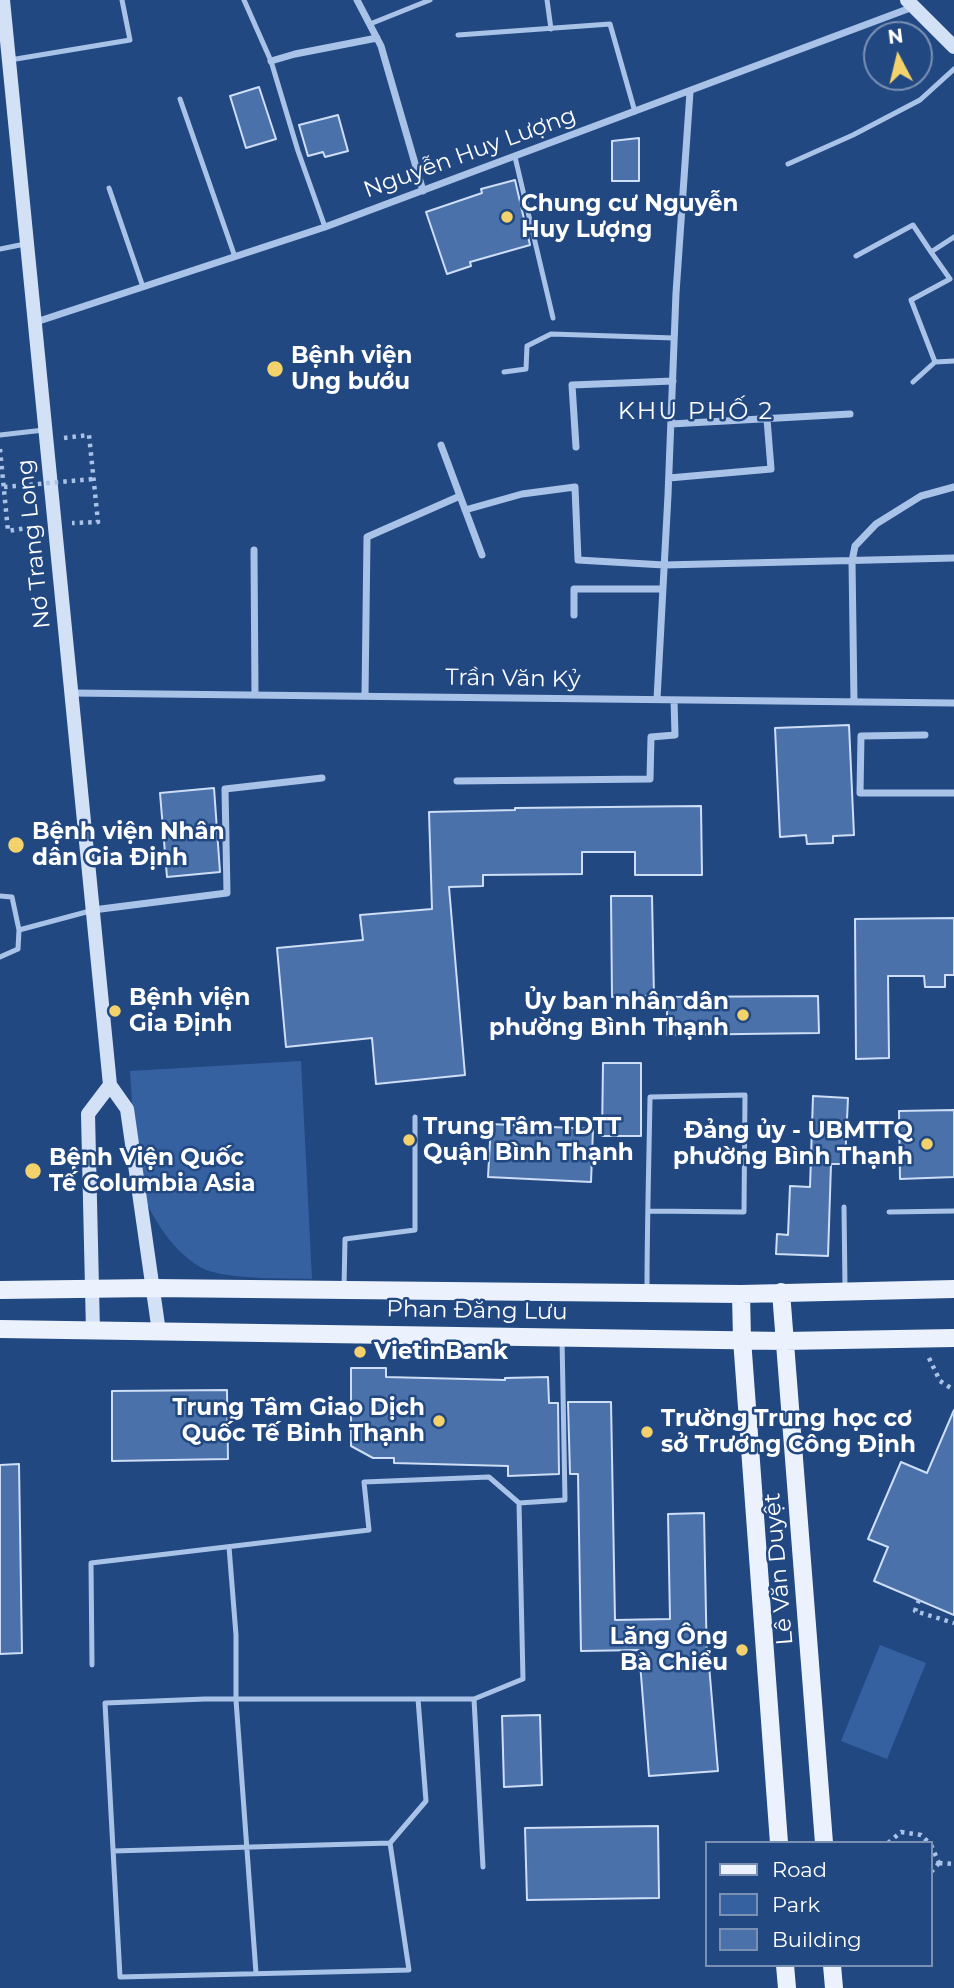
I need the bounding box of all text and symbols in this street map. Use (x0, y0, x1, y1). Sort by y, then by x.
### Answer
north arrow (863, 21, 933, 91)
text: N (887, 24, 905, 49)
street label: Nguyễn Huy Lượng (360, 102, 580, 204)
place label: Chung cư Nguyễn Huy Lượng (521, 190, 738, 244)
marker: Chung cư Nguyễn Huy Lượng (499, 209, 515, 225)
place label: Bệnh viện Ung bướu (291, 342, 412, 396)
marker: Bệnh viện Ung bướu (265, 359, 285, 379)
district label: KHU PHỐ 2 (619, 398, 773, 426)
street label: Nơ Trang Long (11, 458, 57, 630)
street label: Trần Văn Kỷ (445, 664, 581, 694)
place label: Bệnh viện Nhân dân Gia Định (32, 818, 225, 872)
marker: Bệnh viện Nhân dân Gia Định (6, 835, 26, 855)
place label: Bệnh viện Gia Định (129, 984, 250, 1038)
place label: Ủy ban nhân dân phường Bình Thạnh (489, 988, 729, 1042)
marker: Bệnh viện Gia Định (107, 1003, 123, 1019)
marker: Ủy ban nhân dân phường Bình Thạnh (735, 1007, 751, 1023)
place label: Trung Tâm TDTT Quận Bình Thạnh (423, 1113, 634, 1167)
place label: Đảng ủy - UBMTTQ phường Bình Thạnh (673, 1117, 913, 1171)
marker: Trung Tâm TDTT Quận Bình Thạnh (401, 1132, 417, 1148)
marker: Đảng ủy - UBMTTQ phường Bình Thạnh (919, 1136, 935, 1152)
place label: Bệnh Viện Quốc Tế Columbia Asia (49, 1144, 255, 1198)
marker: Bệnh Viện Quốc Tế Columbia Asia (23, 1161, 43, 1181)
street label: Phan Đăng Lưu (386, 1296, 568, 1326)
place label: VietinBank (374, 1338, 508, 1366)
marker: VietinBank (352, 1344, 368, 1360)
place label: Trung Tâm Giao Dịch Quốc Tế Binh Thạnh (172, 1394, 425, 1448)
place label: Trường Trung học cơ sở Trương Công Định (661, 1405, 916, 1459)
marker: Trung Tâm Giao Dịch Quốc Tế Binh Thạnh (431, 1413, 447, 1429)
marker: Trường Trung học cơ sở Trương Công Định (639, 1424, 655, 1440)
street label: Lê Văn Duyệt (759, 1492, 799, 1646)
place label: Lăng Ông Bà Chiểu (610, 1623, 728, 1677)
marker: Lăng Ông Bà Chiểu (734, 1642, 750, 1658)
legend (706, 1841, 933, 1967)
text: Road (772, 1857, 827, 1882)
text: Park (772, 1892, 820, 1917)
text: Building (772, 1927, 862, 1952)

